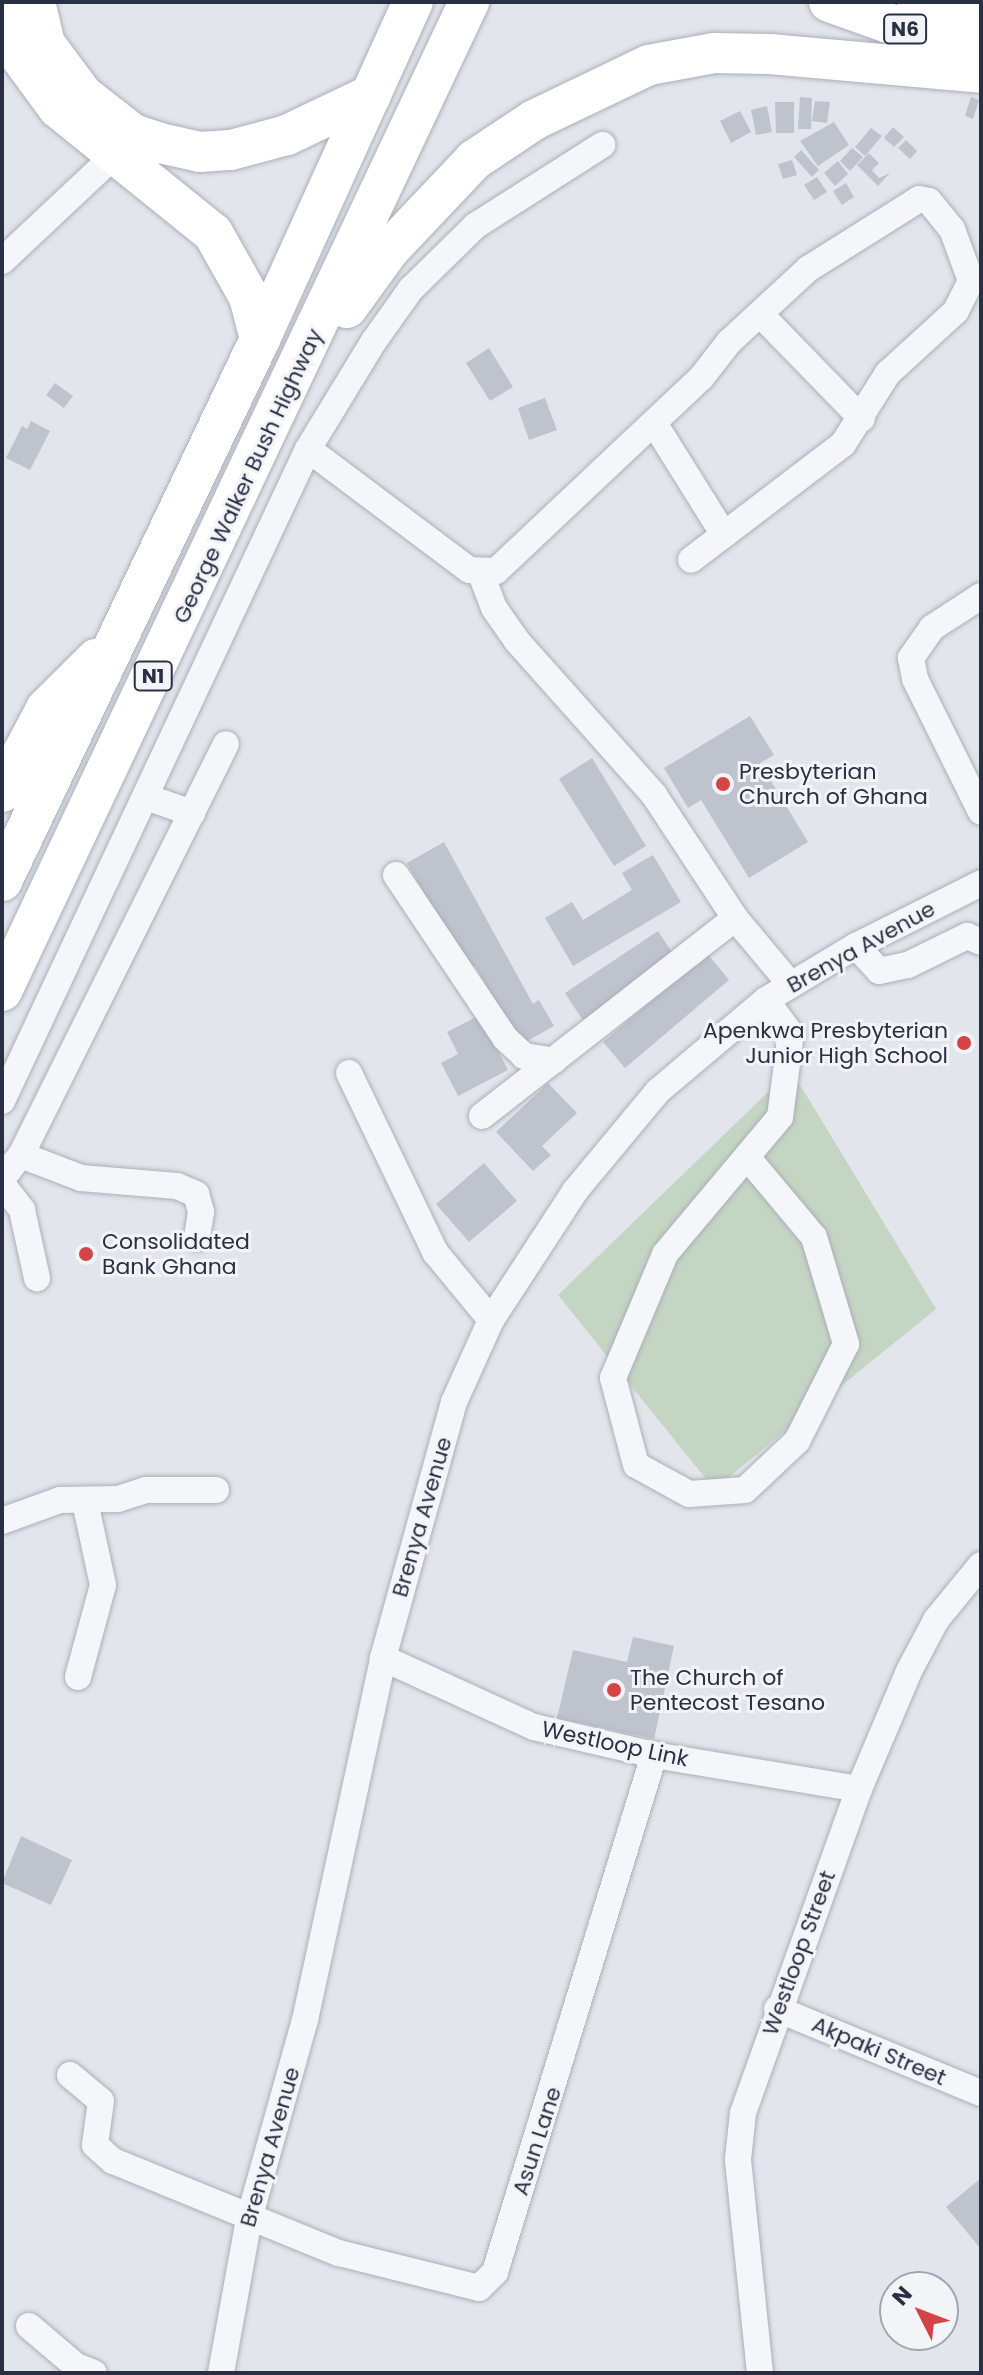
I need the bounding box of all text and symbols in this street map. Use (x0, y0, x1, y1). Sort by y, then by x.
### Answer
road number: N6 (883, 13, 927, 45)
street label: George Walker Bush Highway (168, 324, 328, 628)
road number: N1 (133, 660, 173, 692)
place label: Presbyterian Church of Ghana (739, 758, 928, 810)
marker: Presbyterian Church of Ghana (714, 775, 732, 793)
street label: Brenya Avenue (782, 895, 940, 999)
place label: Apenkwa Presbyterian Junior High School (703, 1017, 948, 1068)
marker: Apenkwa Presbyterian Junior High School (955, 1034, 973, 1052)
place label: Consolidated Bank Ghana (102, 1228, 250, 1280)
marker: Consolidated Bank Ghana (77, 1245, 95, 1263)
street label: Brenya Avenue (387, 1434, 457, 1600)
place label: The Church of Pentecost Tesano (630, 1664, 825, 1716)
marker: The Church of Pentecost Tesano (605, 1681, 623, 1699)
street label: Westloop Link (539, 1716, 691, 1772)
street label: Westloop Street (757, 1867, 841, 2039)
street label: Akpaki Street (808, 2011, 950, 2091)
street label: Brenya Avenue (235, 2064, 305, 2230)
street label: Asun Lane (507, 2083, 567, 2199)
north arrow (879, 2271, 959, 2351)
text: N (885, 2279, 919, 2312)

